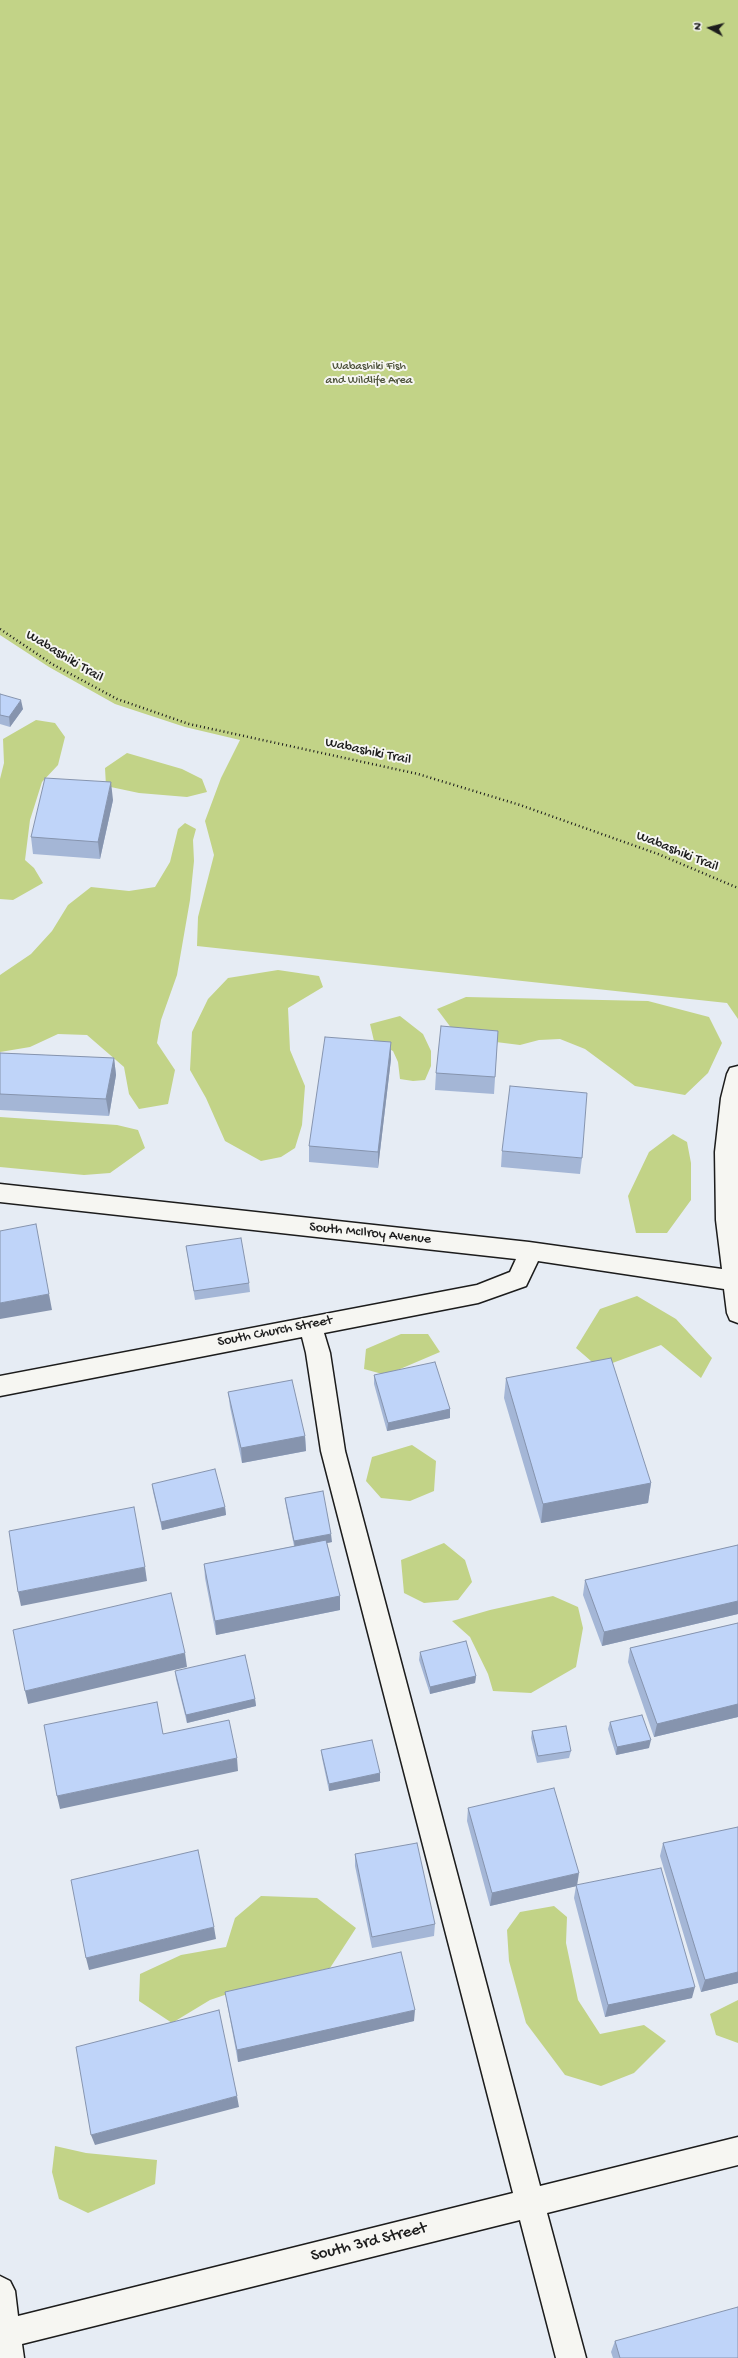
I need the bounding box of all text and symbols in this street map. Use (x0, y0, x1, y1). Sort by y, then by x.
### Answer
north arrow (690, 8, 730, 48)
text: N (692, 22, 704, 31)
park label: Wabashiki Fish and Wildlife Area (326, 360, 412, 388)
street label: Wabashiki Trail (22, 627, 106, 687)
street label: Wabashiki Trail (324, 735, 412, 769)
street label: Wabashiki Trail (633, 828, 721, 876)
street label: South McIlroy Avenue (308, 1219, 432, 1249)
street label: South Church Street (216, 1313, 334, 1351)
street label: South 3rd Street (309, 2219, 429, 2267)

